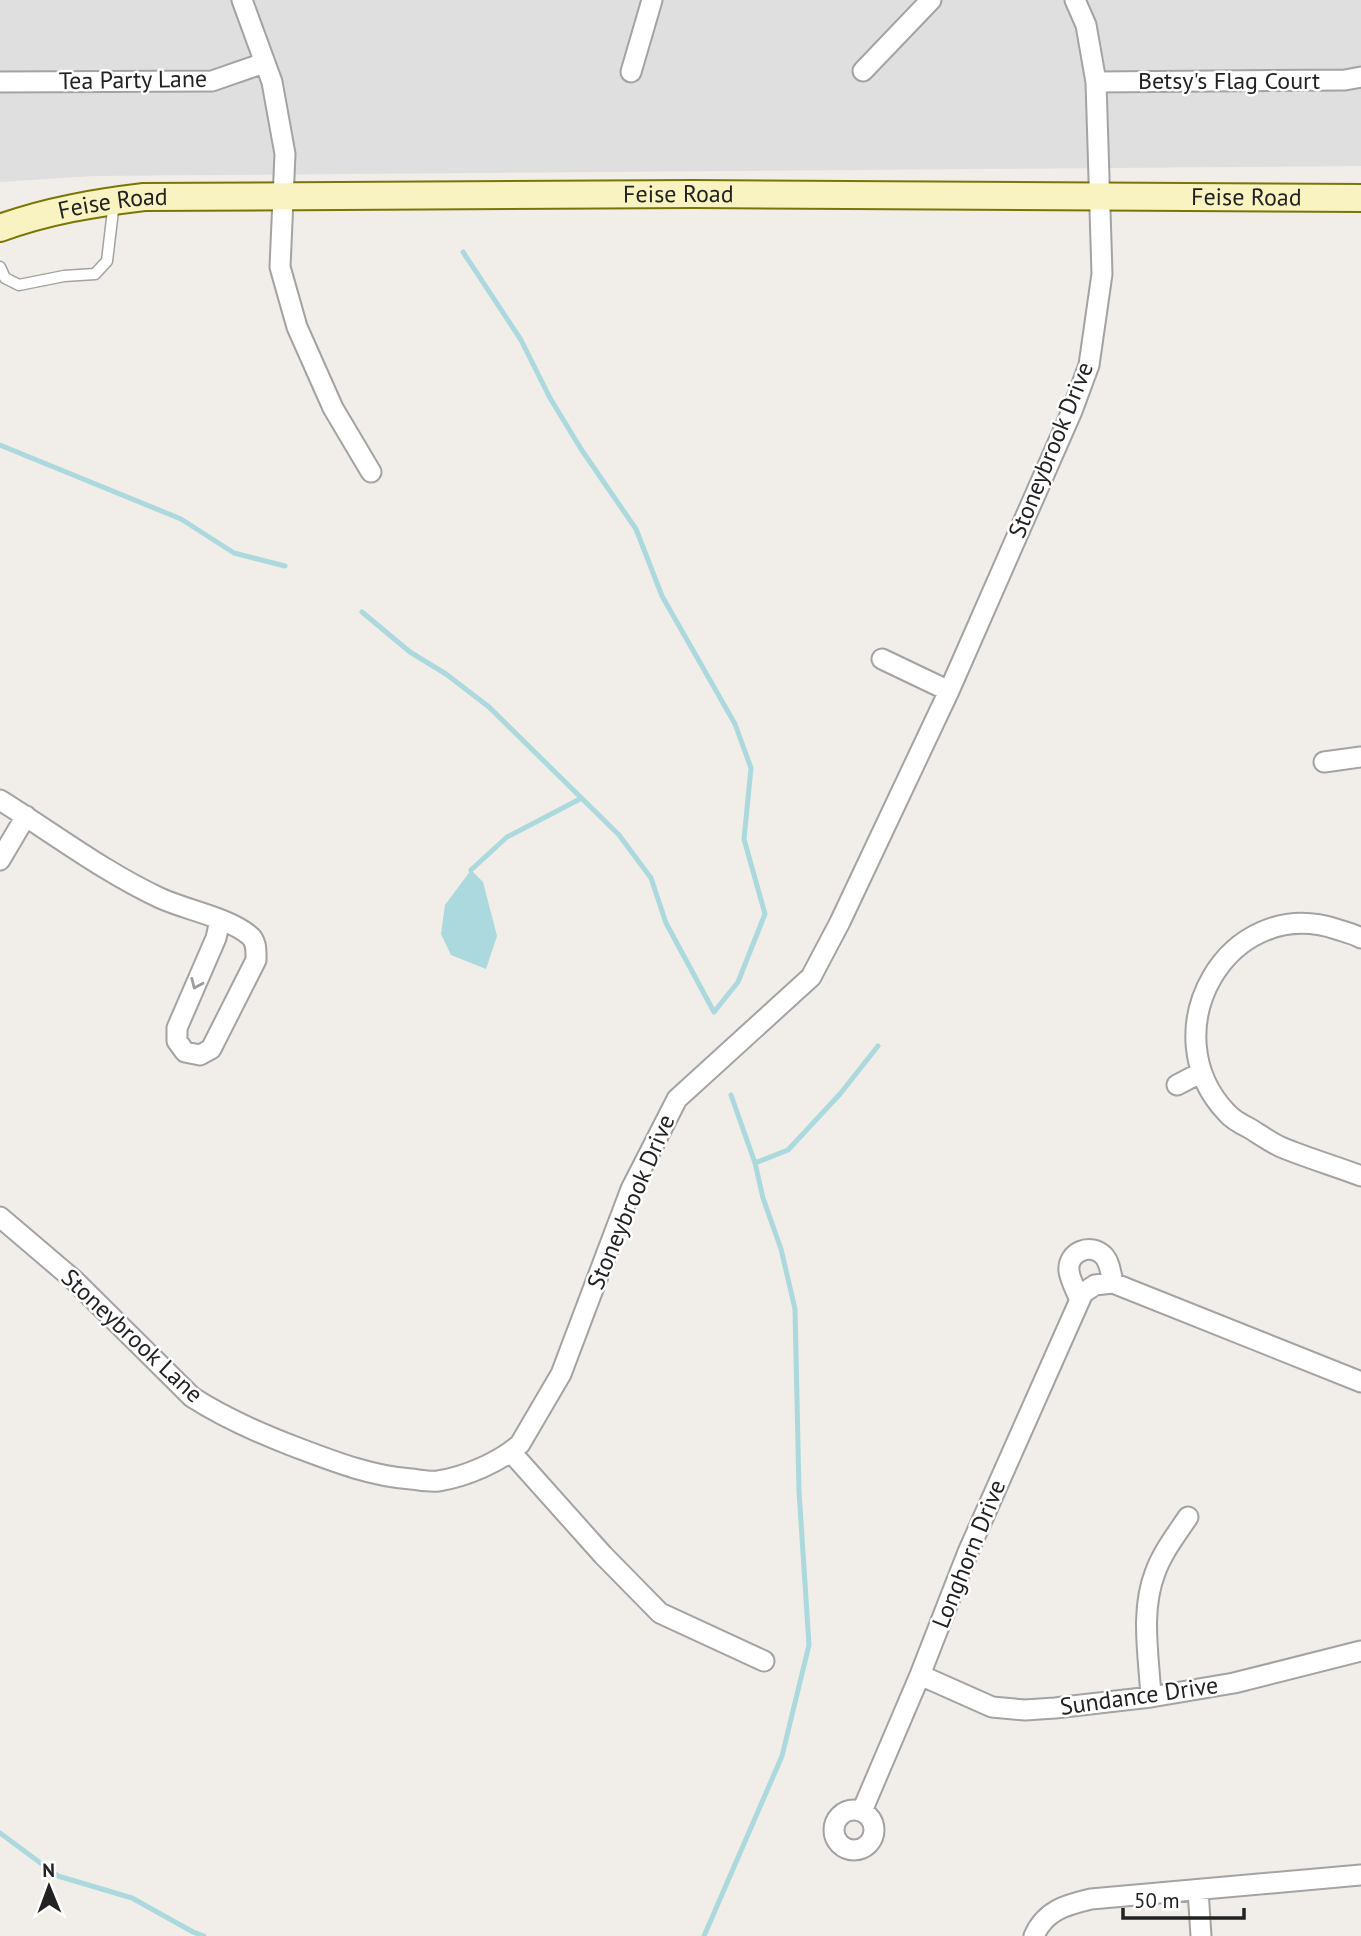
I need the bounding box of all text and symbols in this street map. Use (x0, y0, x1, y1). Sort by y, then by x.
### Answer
street label: Tea Party Lane (59, 63, 207, 96)
street label: Betsy's Flag Court (1138, 65, 1320, 96)
street label: Feise Road (623, 178, 734, 209)
street label: Feise Road (55, 181, 168, 226)
street label: Feise Road (1191, 181, 1302, 213)
street label: Stoneybrook Drive (1001, 357, 1100, 542)
one-way arrow (191, 977, 205, 989)
street label: Stoneybrook Drive (580, 1110, 681, 1294)
street label: Stoneybrook Lane (55, 1262, 210, 1409)
street label: Longhorn Drive (925, 1475, 1012, 1633)
street label: Sundance Drive (1058, 1669, 1220, 1722)
north arrow (14, 1852, 84, 1922)
text: N (42, 1858, 55, 1882)
scale bar (1123, 1876, 1244, 1920)
text: 50 m (1134, 1887, 1180, 1914)

